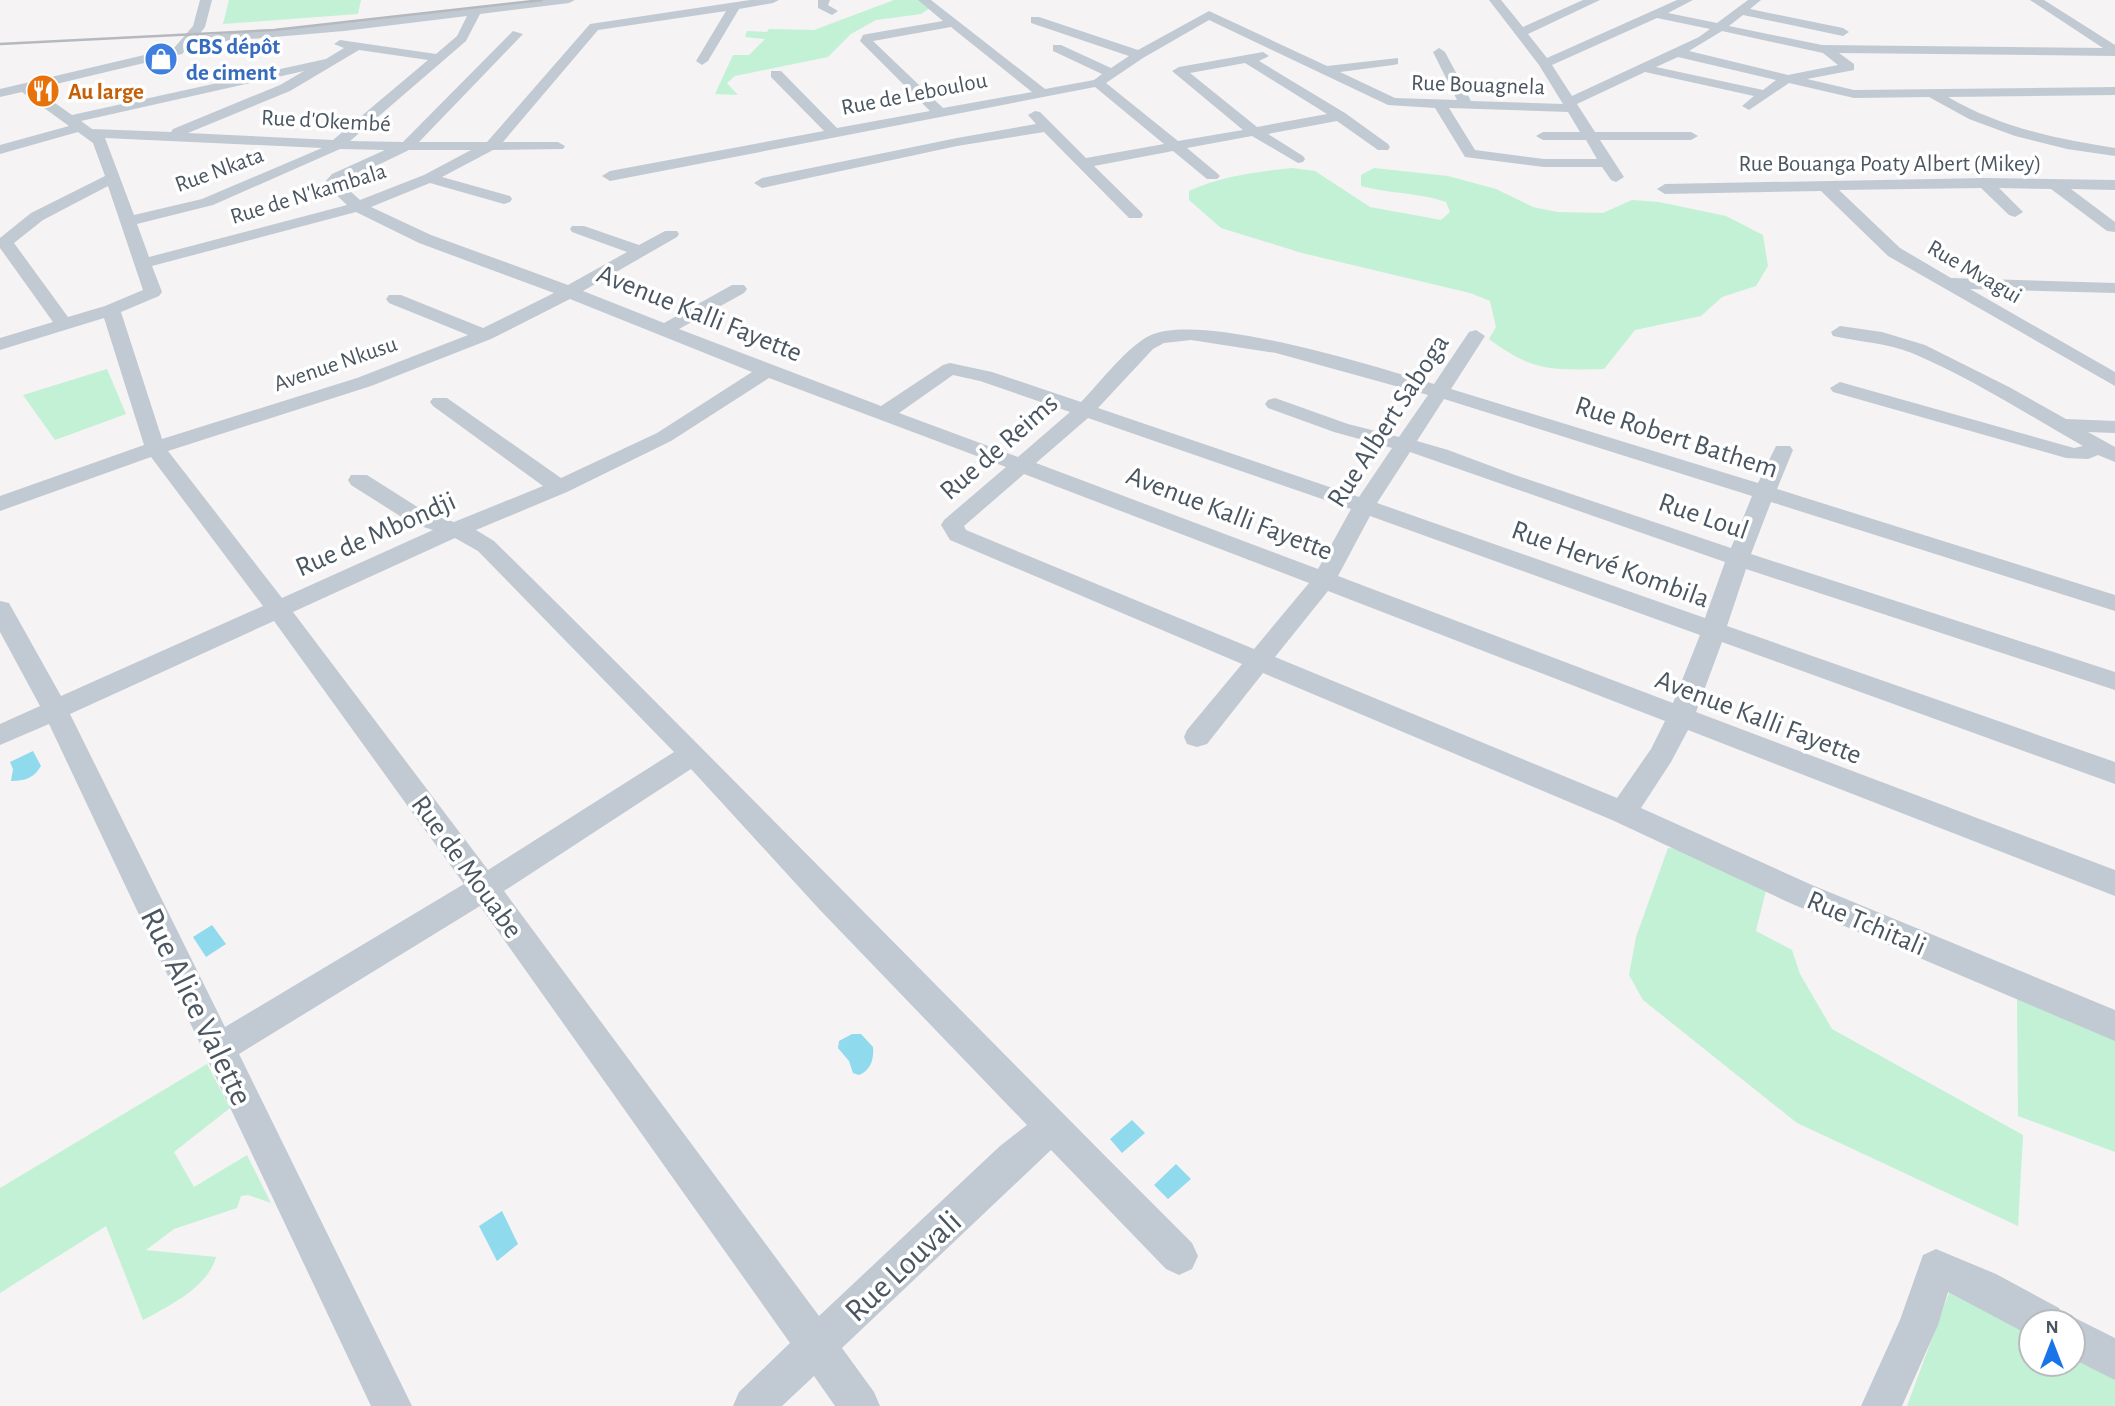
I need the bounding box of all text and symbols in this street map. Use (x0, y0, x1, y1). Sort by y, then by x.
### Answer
place label: CBS dépôt de ciment (186, 36, 280, 85)
shop icon: CBS dépôt de ciment (142, 40, 180, 78)
street label: Rue de Leboulou (839, 69, 989, 120)
restaurant icon: Au large (24, 72, 62, 110)
street label: Rue Bouagnela (1411, 72, 1545, 99)
place label: Au large (68, 81, 144, 104)
street label: Rue d'Okembé (260, 107, 391, 136)
street label: Rue Nkata (172, 144, 267, 197)
street label: Rue Bouanga Poaty Albert (Mikey) (1739, 153, 2041, 176)
street label: Rue de N'kambala (228, 160, 389, 229)
street label: Rue Mvagui (1923, 236, 2025, 308)
street label: Avenue Kalli Fayette (593, 260, 806, 368)
street label: Rue Albert Saboga (1323, 330, 1455, 512)
street label: Avenue Nkusu (271, 332, 400, 396)
street label: Rue de Reims (935, 389, 1064, 506)
street label: Rue Robert Bathem (1571, 392, 1781, 484)
street label: Avenue Kalli Fayette (1122, 462, 1336, 566)
street label: Rue de Mbondji (292, 487, 460, 583)
street label: Rue Loul (1655, 489, 1752, 545)
street label: Rue Hervé Kombila (1508, 516, 1713, 614)
street label: Avenue Kalli Fayette (1651, 666, 1865, 770)
street label: Rue de Mouabe (406, 791, 527, 944)
street label: Rue Tchitali (1803, 886, 1930, 961)
street label: Rue Alice Valette (134, 903, 258, 1111)
street label: Rue Louvali (839, 1205, 968, 1329)
north arrow (2017, 1308, 2087, 1378)
text: N (2045, 1318, 2059, 1337)

